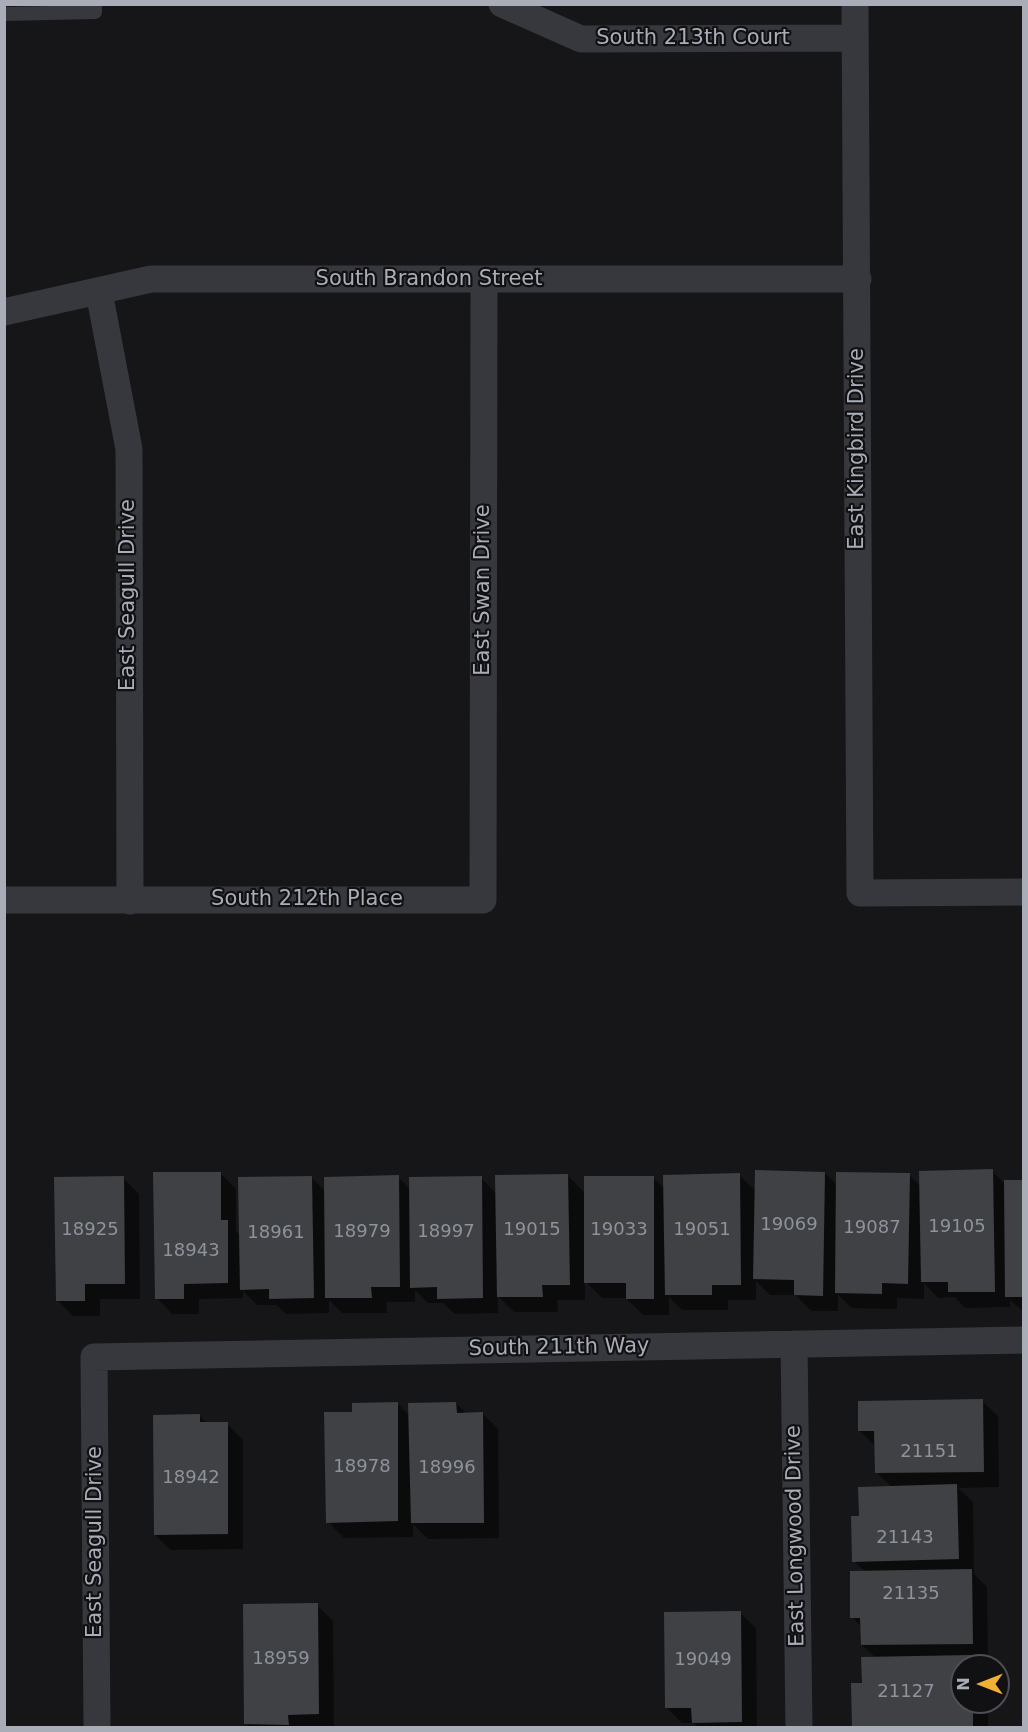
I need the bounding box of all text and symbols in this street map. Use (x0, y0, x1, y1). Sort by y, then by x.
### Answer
street label: South 213th Court (596, 26, 790, 52)
street label: South Brandon Street (316, 267, 542, 293)
street label: East Kingbird Drive (845, 348, 871, 550)
street label: East Seagull Drive (116, 499, 142, 691)
street label: East Swan Drive (471, 504, 497, 676)
street label: South 212th Place (211, 887, 403, 913)
house number: 19069 (760, 1214, 818, 1236)
house number: 19105 (928, 1216, 986, 1238)
house number: 19087 (843, 1217, 901, 1239)
house number: 18925 (61, 1219, 119, 1241)
house number: 19015 (503, 1219, 561, 1241)
house number: 19033 (590, 1219, 648, 1241)
house number: 19051 (673, 1219, 731, 1241)
house number: 18979 (333, 1221, 391, 1243)
house number: 18997 (417, 1221, 475, 1243)
house number: 18961 (247, 1222, 305, 1244)
house number: 18943 (162, 1240, 220, 1262)
street label: South 211th Way (468, 1334, 650, 1362)
street label: East Longwood Drive (781, 1425, 811, 1647)
house number: 21151 (900, 1441, 958, 1463)
street label: East Seagull Drive (83, 1446, 109, 1638)
house number: 18978 (333, 1456, 391, 1478)
house number: 18996 (418, 1457, 476, 1479)
house number: 18942 (162, 1467, 220, 1489)
house number: 21143 (876, 1527, 934, 1549)
house number: 21135 (882, 1583, 940, 1605)
house number: 18959 (252, 1648, 310, 1670)
house number: 19049 (674, 1649, 732, 1671)
north arrow (950, 1654, 1010, 1714)
text: N (954, 1677, 973, 1691)
house number: 21127 (877, 1681, 935, 1703)

